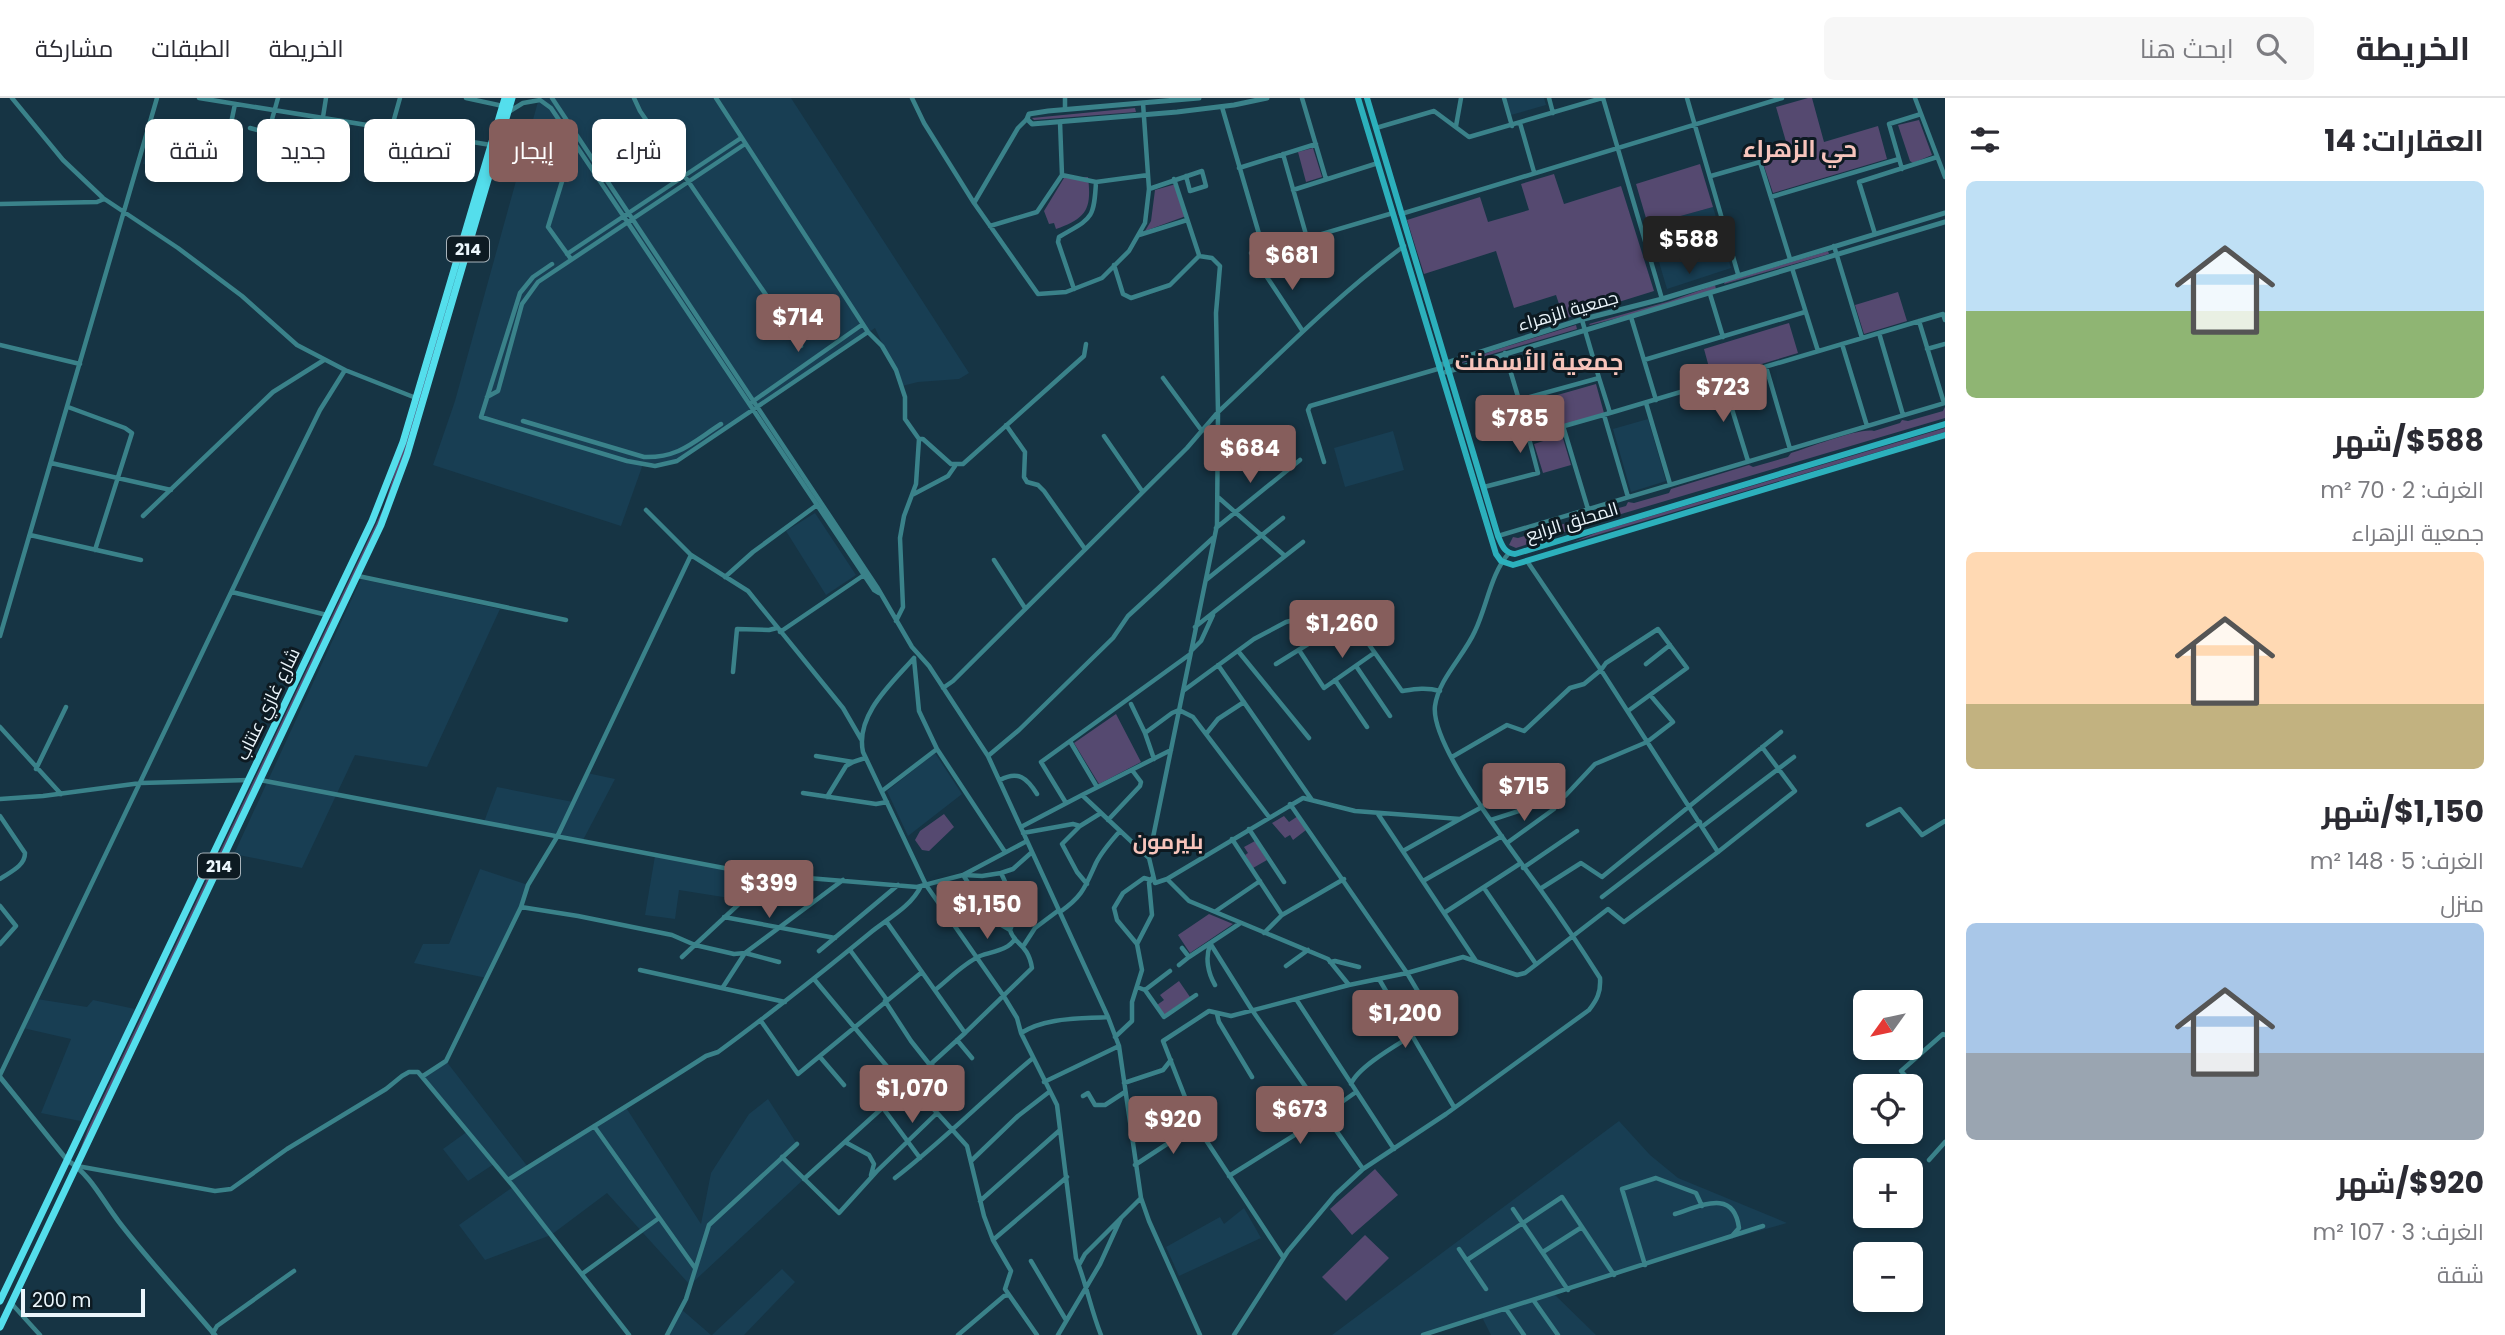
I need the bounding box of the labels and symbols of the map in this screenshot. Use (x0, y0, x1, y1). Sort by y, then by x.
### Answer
district label: حي الزهراء (1743, 132, 1857, 168)
pin: $588 (1648, 216, 1730, 276)
pin: $681 (1251, 232, 1333, 292)
road number: 214 (447, 237, 489, 262)
street label: جمعية الزهراء (1515, 284, 1621, 337)
pin: $714 (757, 294, 839, 354)
district label: جمعية الأسمنت (1455, 345, 1623, 378)
pin: $723 (1682, 364, 1764, 424)
pin: $785 (1479, 396, 1561, 455)
pin: $684 (1209, 426, 1291, 485)
street label: المحلق الرابع (1523, 496, 1621, 547)
pin: $1,260 (1285, 601, 1399, 660)
street label: شارع غازي عنتاب (230, 643, 307, 765)
pin: $715 (1483, 764, 1565, 823)
district label: بليرمون (1133, 827, 1203, 856)
road number: 214 (198, 853, 240, 878)
pin: $399 (728, 860, 810, 920)
pin: $1,150 (930, 882, 1044, 941)
pin: $1,200 (1348, 990, 1462, 1050)
north arrow (1853, 990, 1923, 1060)
pin: $1,070 (855, 1066, 969, 1125)
pin: $673 (1259, 1086, 1341, 1146)
pin: $920 (1132, 1096, 1214, 1156)
scale bar (21, 1286, 145, 1318)

